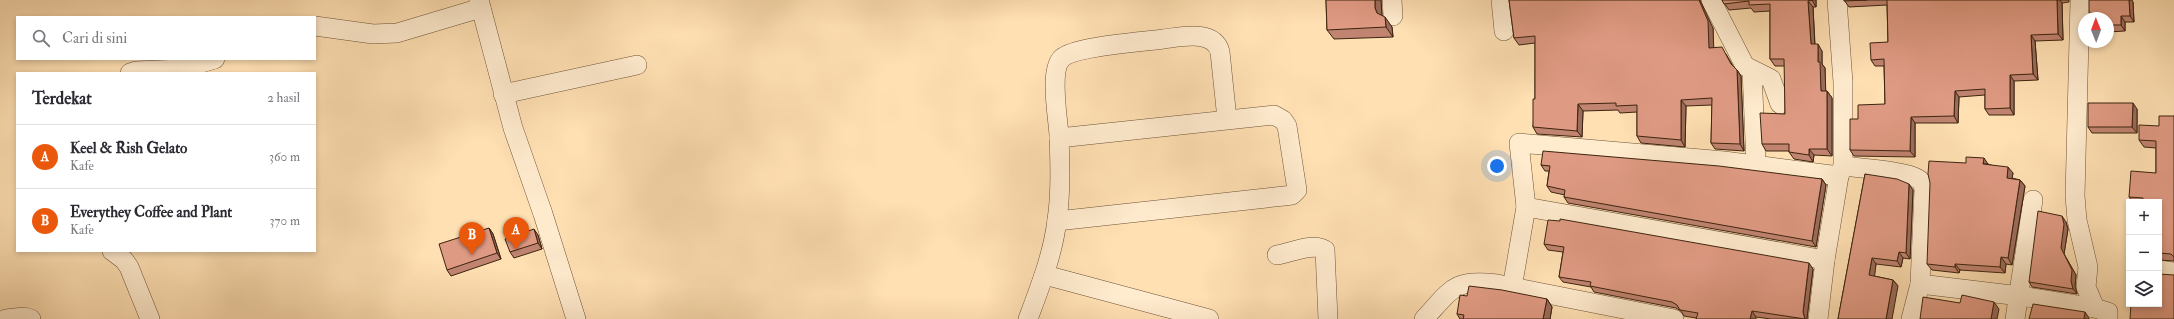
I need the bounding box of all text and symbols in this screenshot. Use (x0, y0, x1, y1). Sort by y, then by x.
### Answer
north arrow (2078, 12, 2114, 48)
search box (16, 16, 316, 60)
icon: search (30, 27, 52, 49)
text: Cari di sini (62, 29, 127, 48)
text: Terdekat (32, 88, 92, 109)
text: 2 hasil (267, 90, 300, 106)
text: Keel & Rish Gelato (70, 139, 187, 158)
text: A (41, 149, 49, 165)
text: 360 m (269, 149, 300, 165)
your location (1487, 156, 1507, 176)
text: Kafe (70, 158, 94, 174)
map controls (2126, 199, 2162, 307)
button: + (2126, 199, 2162, 235)
text: Everythey Coffee and Plant (70, 203, 232, 222)
text: B (41, 213, 49, 229)
text: 370 m (270, 213, 300, 229)
pin: A (503, 217, 529, 250)
text: Kafe (70, 222, 94, 238)
pin: B (459, 222, 485, 255)
button: − (2126, 235, 2162, 271)
button: layers (2126, 271, 2162, 307)

